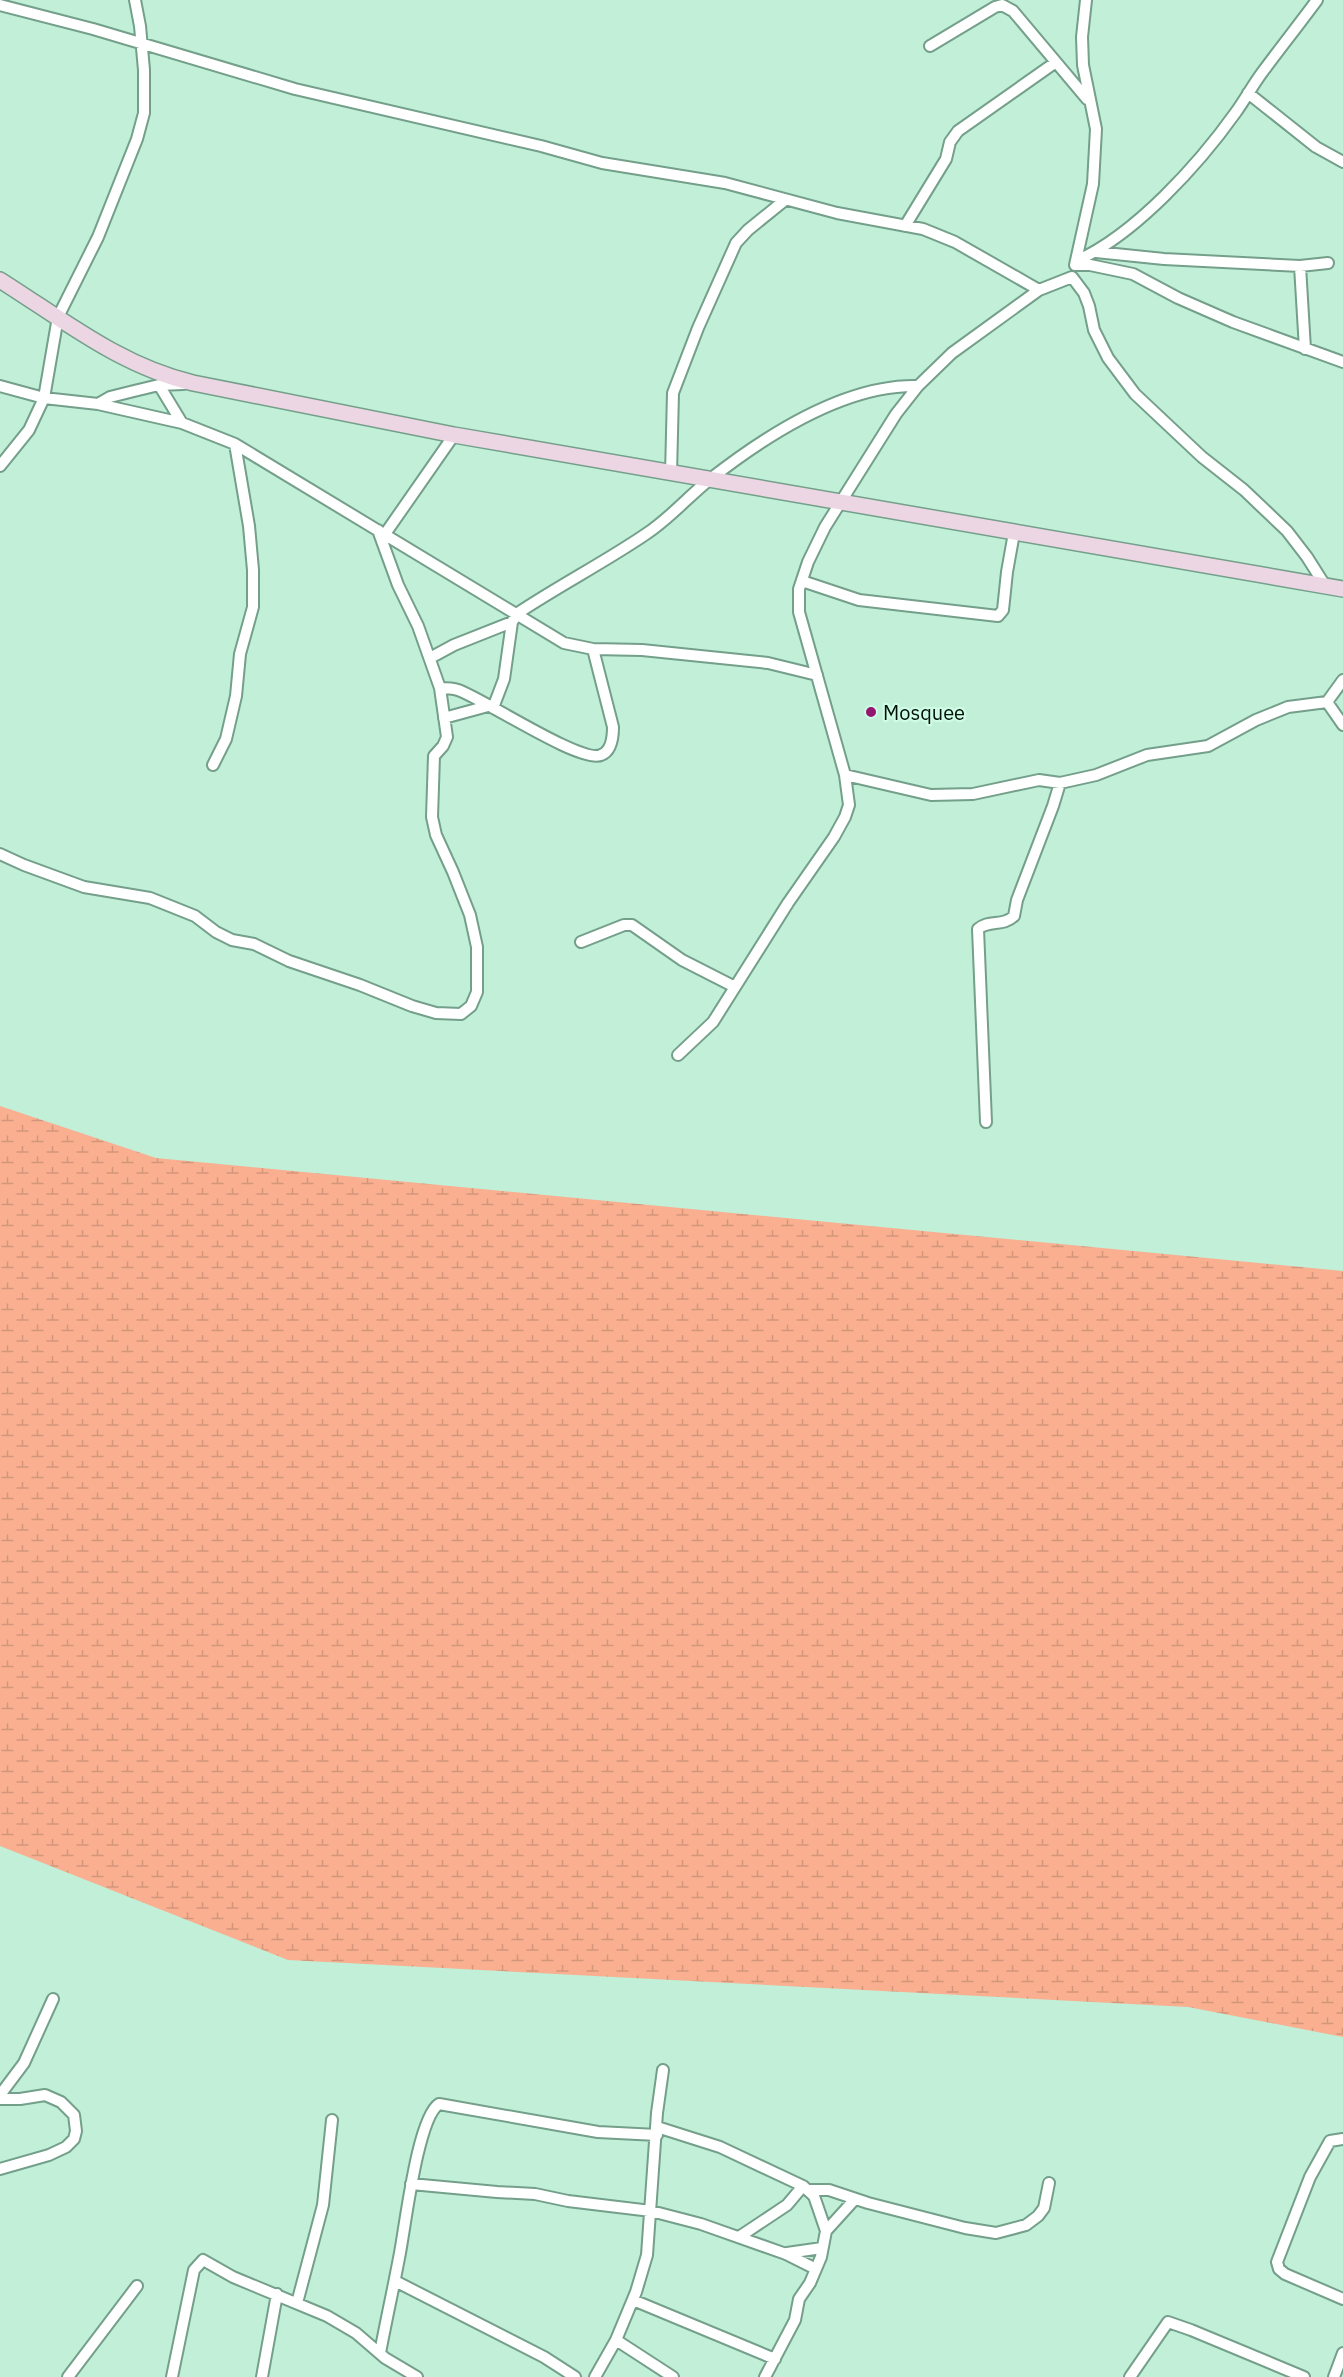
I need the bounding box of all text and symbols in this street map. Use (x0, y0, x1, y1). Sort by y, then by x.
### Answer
place label: Mosquee (883, 699, 965, 726)
marker: Mosquee (864, 705, 878, 719)

